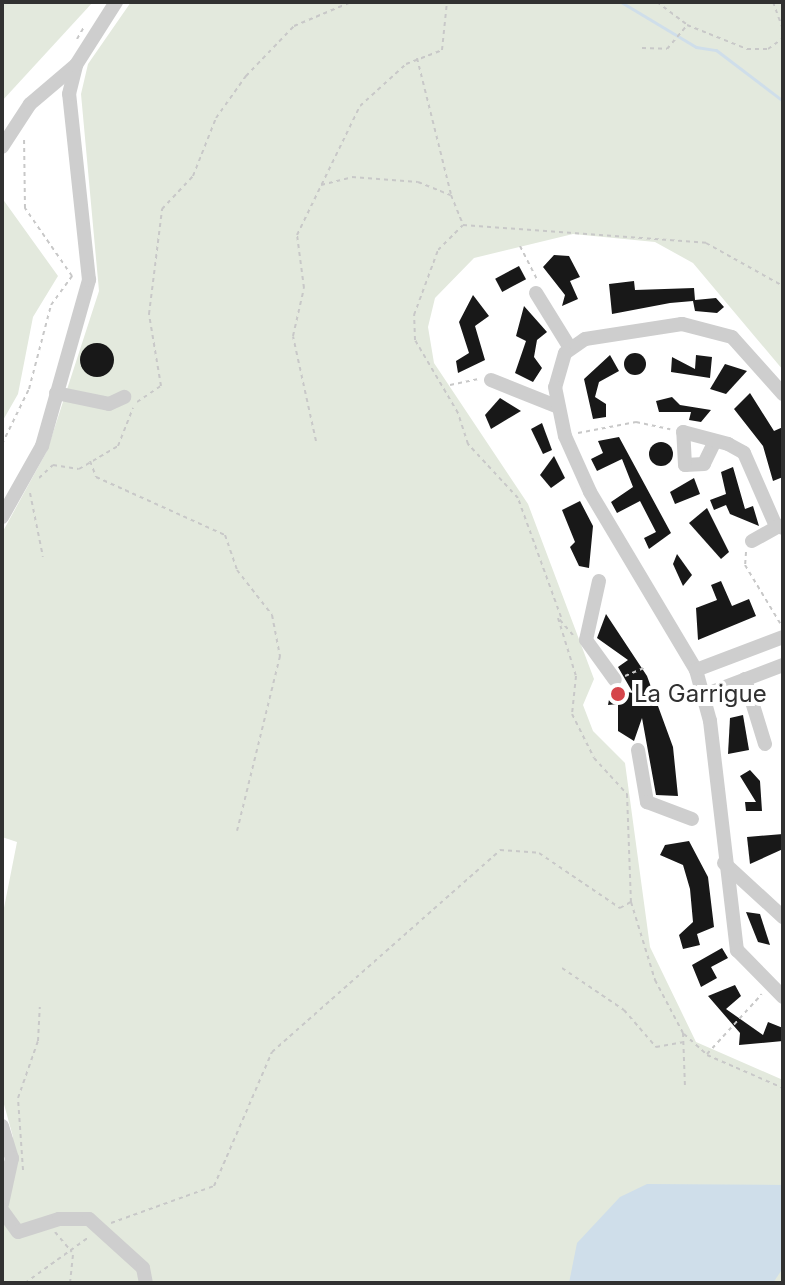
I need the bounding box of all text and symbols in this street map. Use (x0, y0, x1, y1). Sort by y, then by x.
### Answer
place label: La Garrigue (634, 680, 767, 708)
marker: La Garrigue (609, 685, 627, 703)

